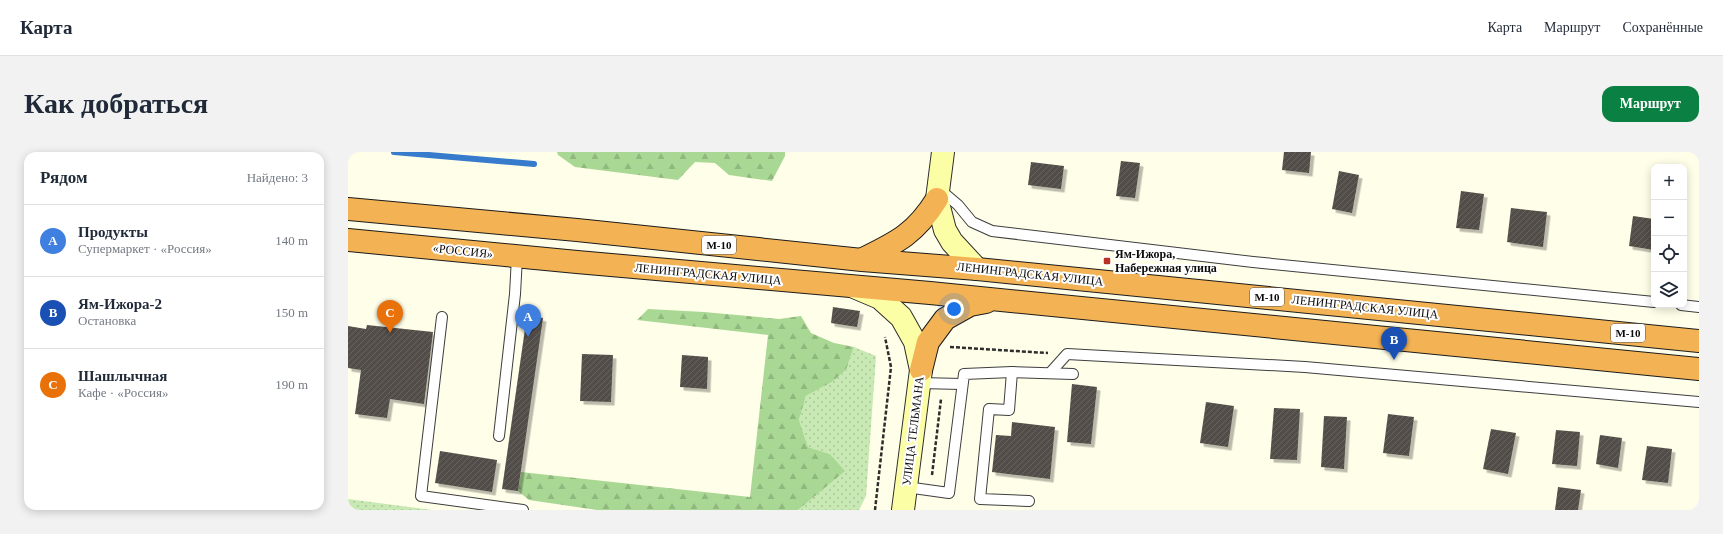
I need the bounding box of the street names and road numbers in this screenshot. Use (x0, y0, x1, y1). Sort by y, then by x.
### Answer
road number: М-10 (702, 236, 736, 254)
street label: «РОССИЯ» (432, 241, 494, 261)
street label: ЛЕНИНГРАДСКАЯ УЛИЦА (956, 259, 1104, 289)
street label: ЛЕНИНГРАДСКАЯ УЛИЦА (634, 261, 782, 287)
road number: М-10 (1250, 288, 1284, 306)
street label: ЛЕНИНГРАДСКАЯ УЛИЦА (1291, 292, 1439, 322)
road number: М-10 (1611, 324, 1645, 342)
street label: УЛИЦА ТЕЛЬМАНА (899, 375, 927, 486)

